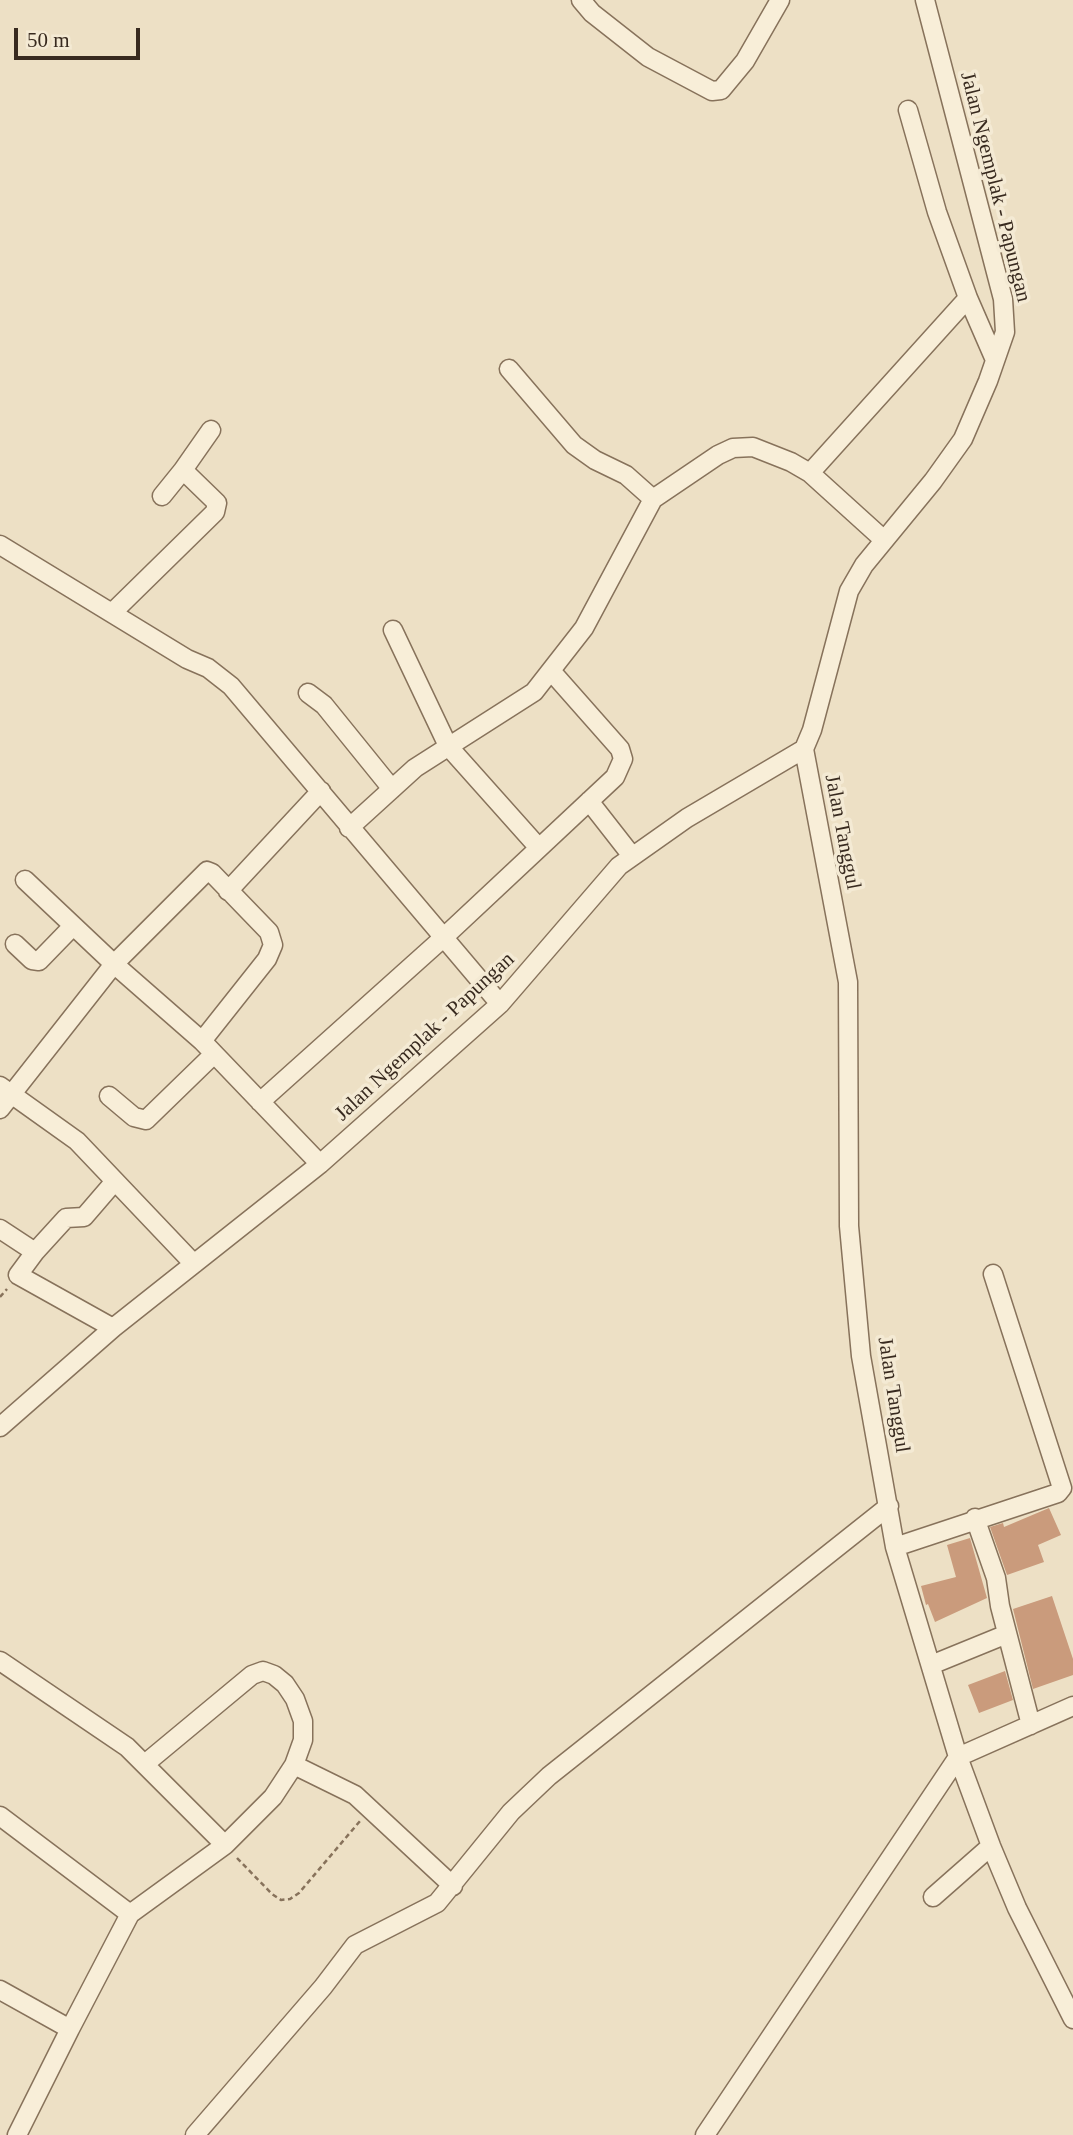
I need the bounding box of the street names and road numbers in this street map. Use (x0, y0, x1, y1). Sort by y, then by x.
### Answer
street label: Jalan Ngemplak - Papungan (954, 69, 1036, 305)
street label: Jalan Tanggul (818, 772, 866, 892)
street label: Jalan Ngemplak - Papungan (330, 947, 520, 1127)
street label: Jalan Tanggul (871, 1335, 915, 1455)

